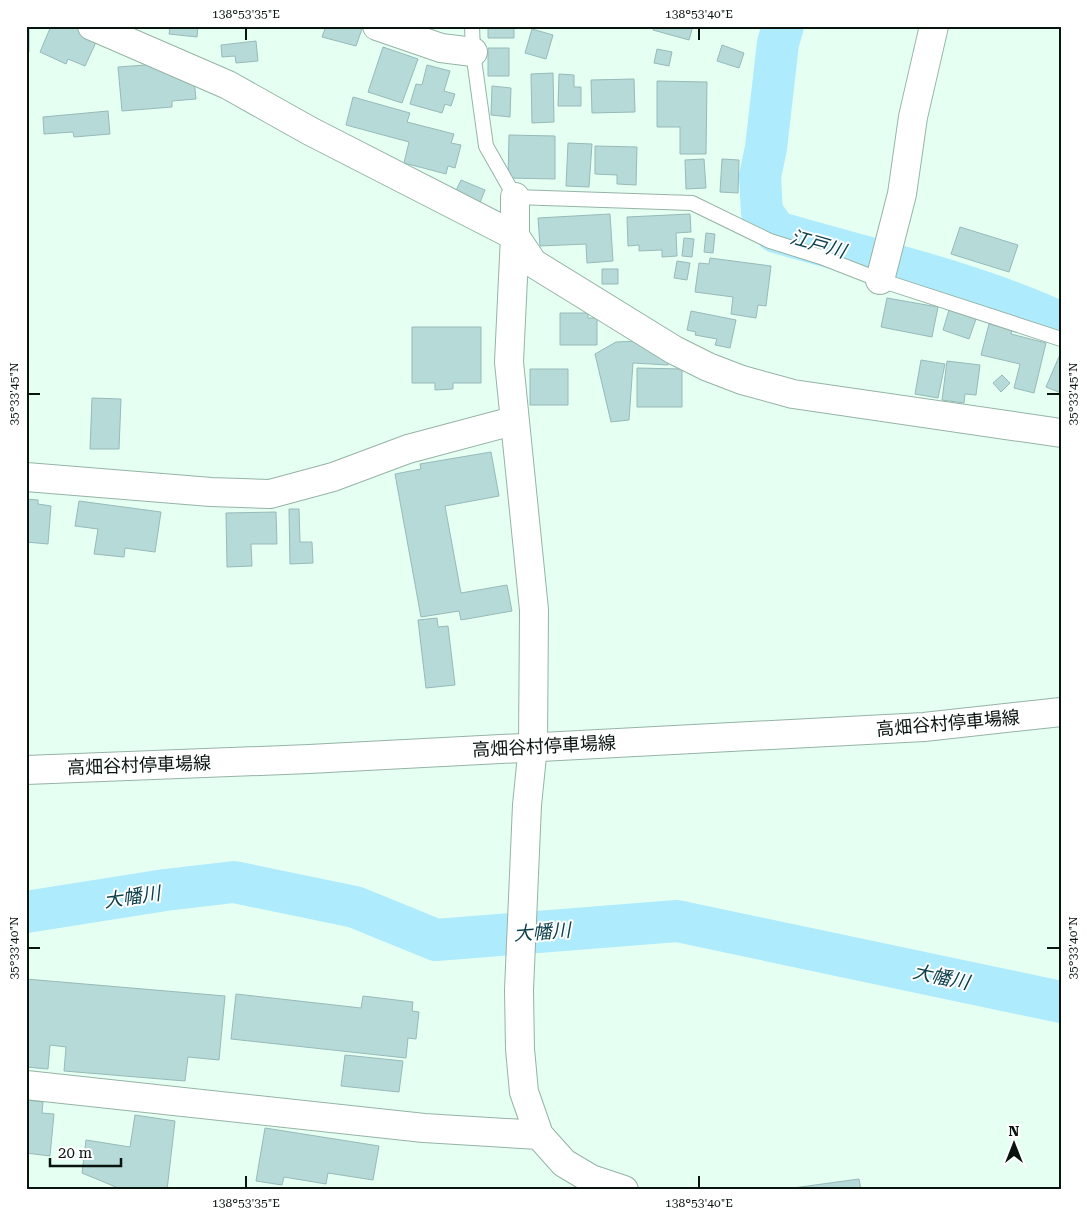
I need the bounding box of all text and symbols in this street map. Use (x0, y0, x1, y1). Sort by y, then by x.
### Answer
text: 138°53'35"E (212, 7, 280, 21)
text: 138°53'40"E (665, 7, 733, 21)
water label: 江戸川 (787, 225, 850, 263)
text: 35°33'45"N (7, 362, 21, 426)
text: 35°33'45"N (1066, 362, 1080, 426)
street label: 高畑谷村停車場線 (875, 706, 1021, 740)
street label: 高畑谷村停車場線 (472, 732, 616, 760)
street label: 高畑谷村停車場線 (67, 752, 211, 778)
water label: 大幡川 (102, 881, 164, 912)
text: 35°33'40"N (7, 916, 21, 980)
text: 35°33'40"N (1066, 916, 1080, 980)
water label: 大幡川 (513, 918, 573, 945)
water label: 大幡川 (911, 960, 973, 995)
north arrow (990, 1118, 1040, 1168)
text: N (1009, 1123, 1020, 1139)
scale bar (50, 1136, 121, 1168)
text: 20 m (58, 1144, 93, 1162)
text: 138°53'35"E (212, 1196, 280, 1210)
text: 138°53'40"E (665, 1196, 733, 1210)

